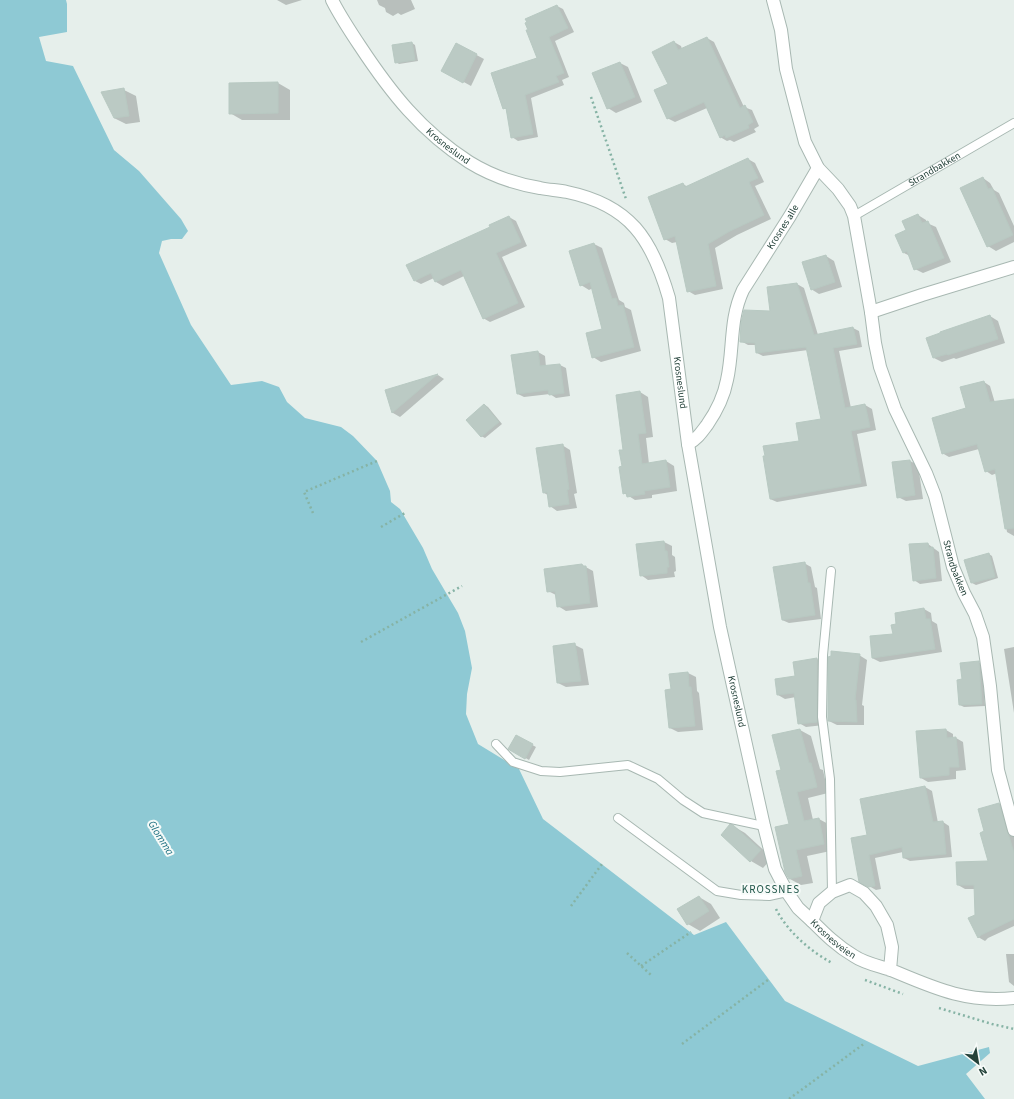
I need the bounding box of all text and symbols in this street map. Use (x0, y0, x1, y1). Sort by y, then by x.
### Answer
street label: Krosneslund (423, 125, 473, 168)
street label: Strandbakken (906, 149, 963, 190)
street label: Krosnes alle (763, 202, 802, 252)
street label: Krosneslund (670, 356, 690, 410)
street label: Strandbakken (939, 539, 971, 598)
street label: Krosneslund (724, 674, 749, 729)
water label: Glomma (144, 818, 178, 858)
district label: KROSSNES (742, 882, 800, 897)
street label: Krosnesveien (807, 916, 859, 963)
north arrow (958, 1043, 998, 1083)
text: N (976, 1063, 990, 1079)

